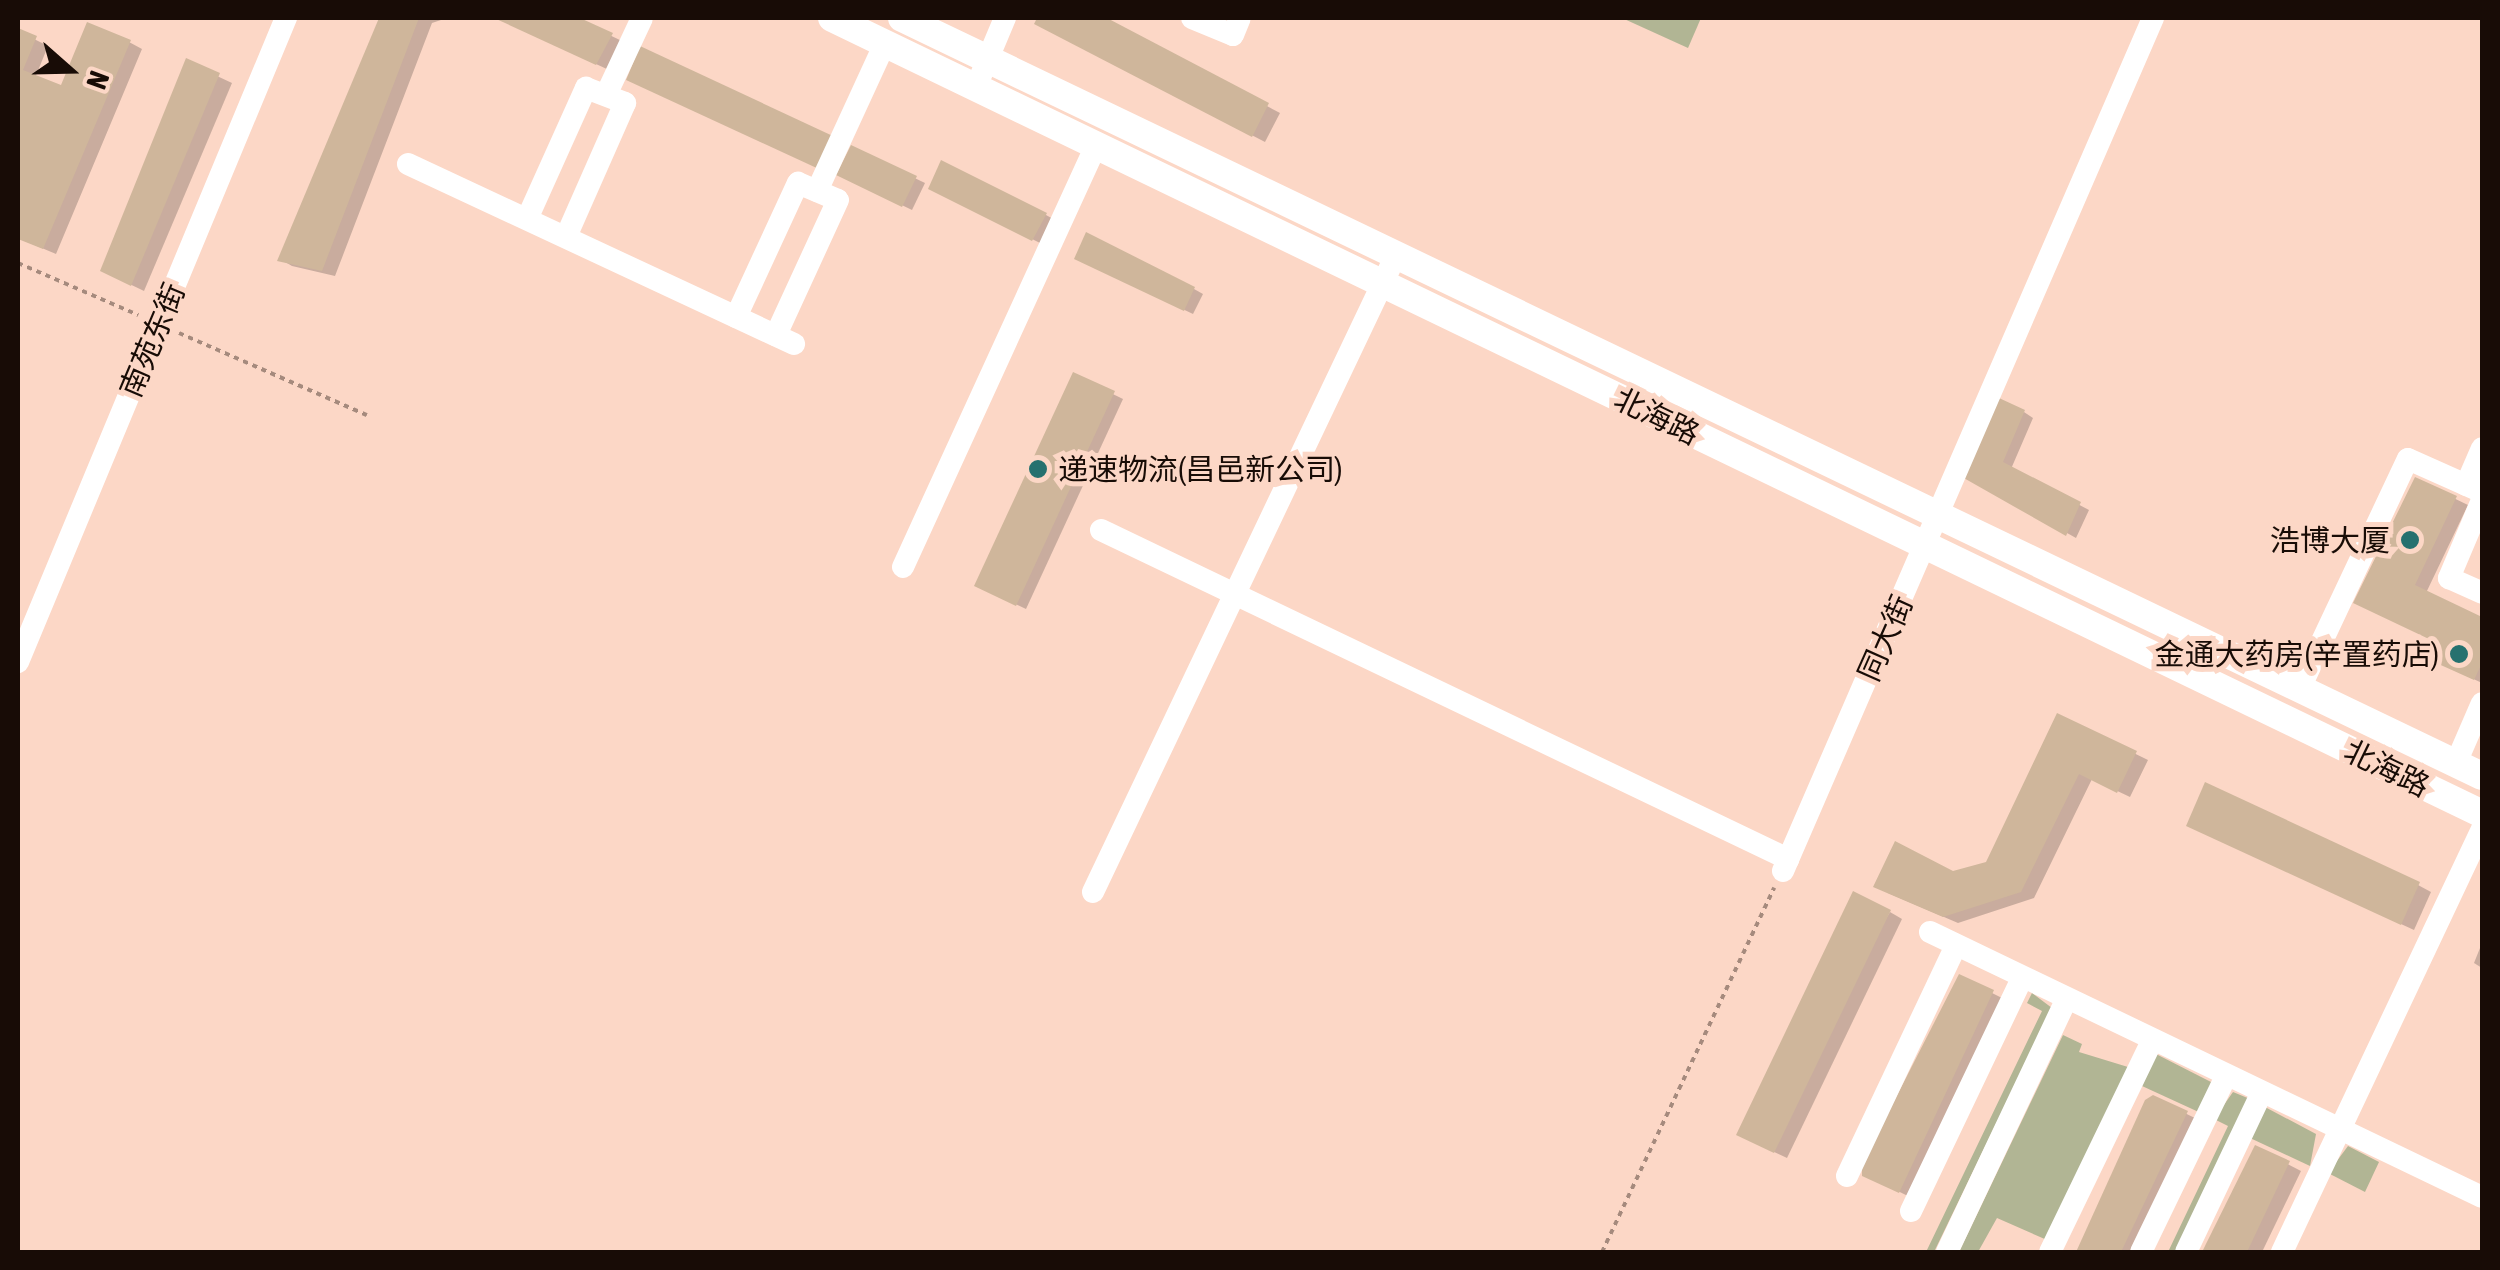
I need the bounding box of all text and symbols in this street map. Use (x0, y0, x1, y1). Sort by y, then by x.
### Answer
north arrow (20, 20, 120, 120)
text: N (80, 67, 116, 94)
street label: 南苑东街 (112, 278, 192, 402)
street label: 北海路 (1609, 380, 1705, 452)
place label: 递速物流(昌邑新公司) (1058, 451, 1342, 487)
marker: 递速物流(昌邑新公司) (1027, 458, 1049, 480)
place label: 浩博大厦 (2270, 522, 2390, 558)
marker: 浩博大厦 (2399, 529, 2421, 551)
street label: 同大街 (1850, 590, 1920, 686)
place label: 金通大药房(辛置药店) (2155, 636, 2439, 672)
marker: 金通大药房(辛置药店) (2448, 643, 2470, 665)
street label: 北海路 (2339, 732, 2435, 804)

